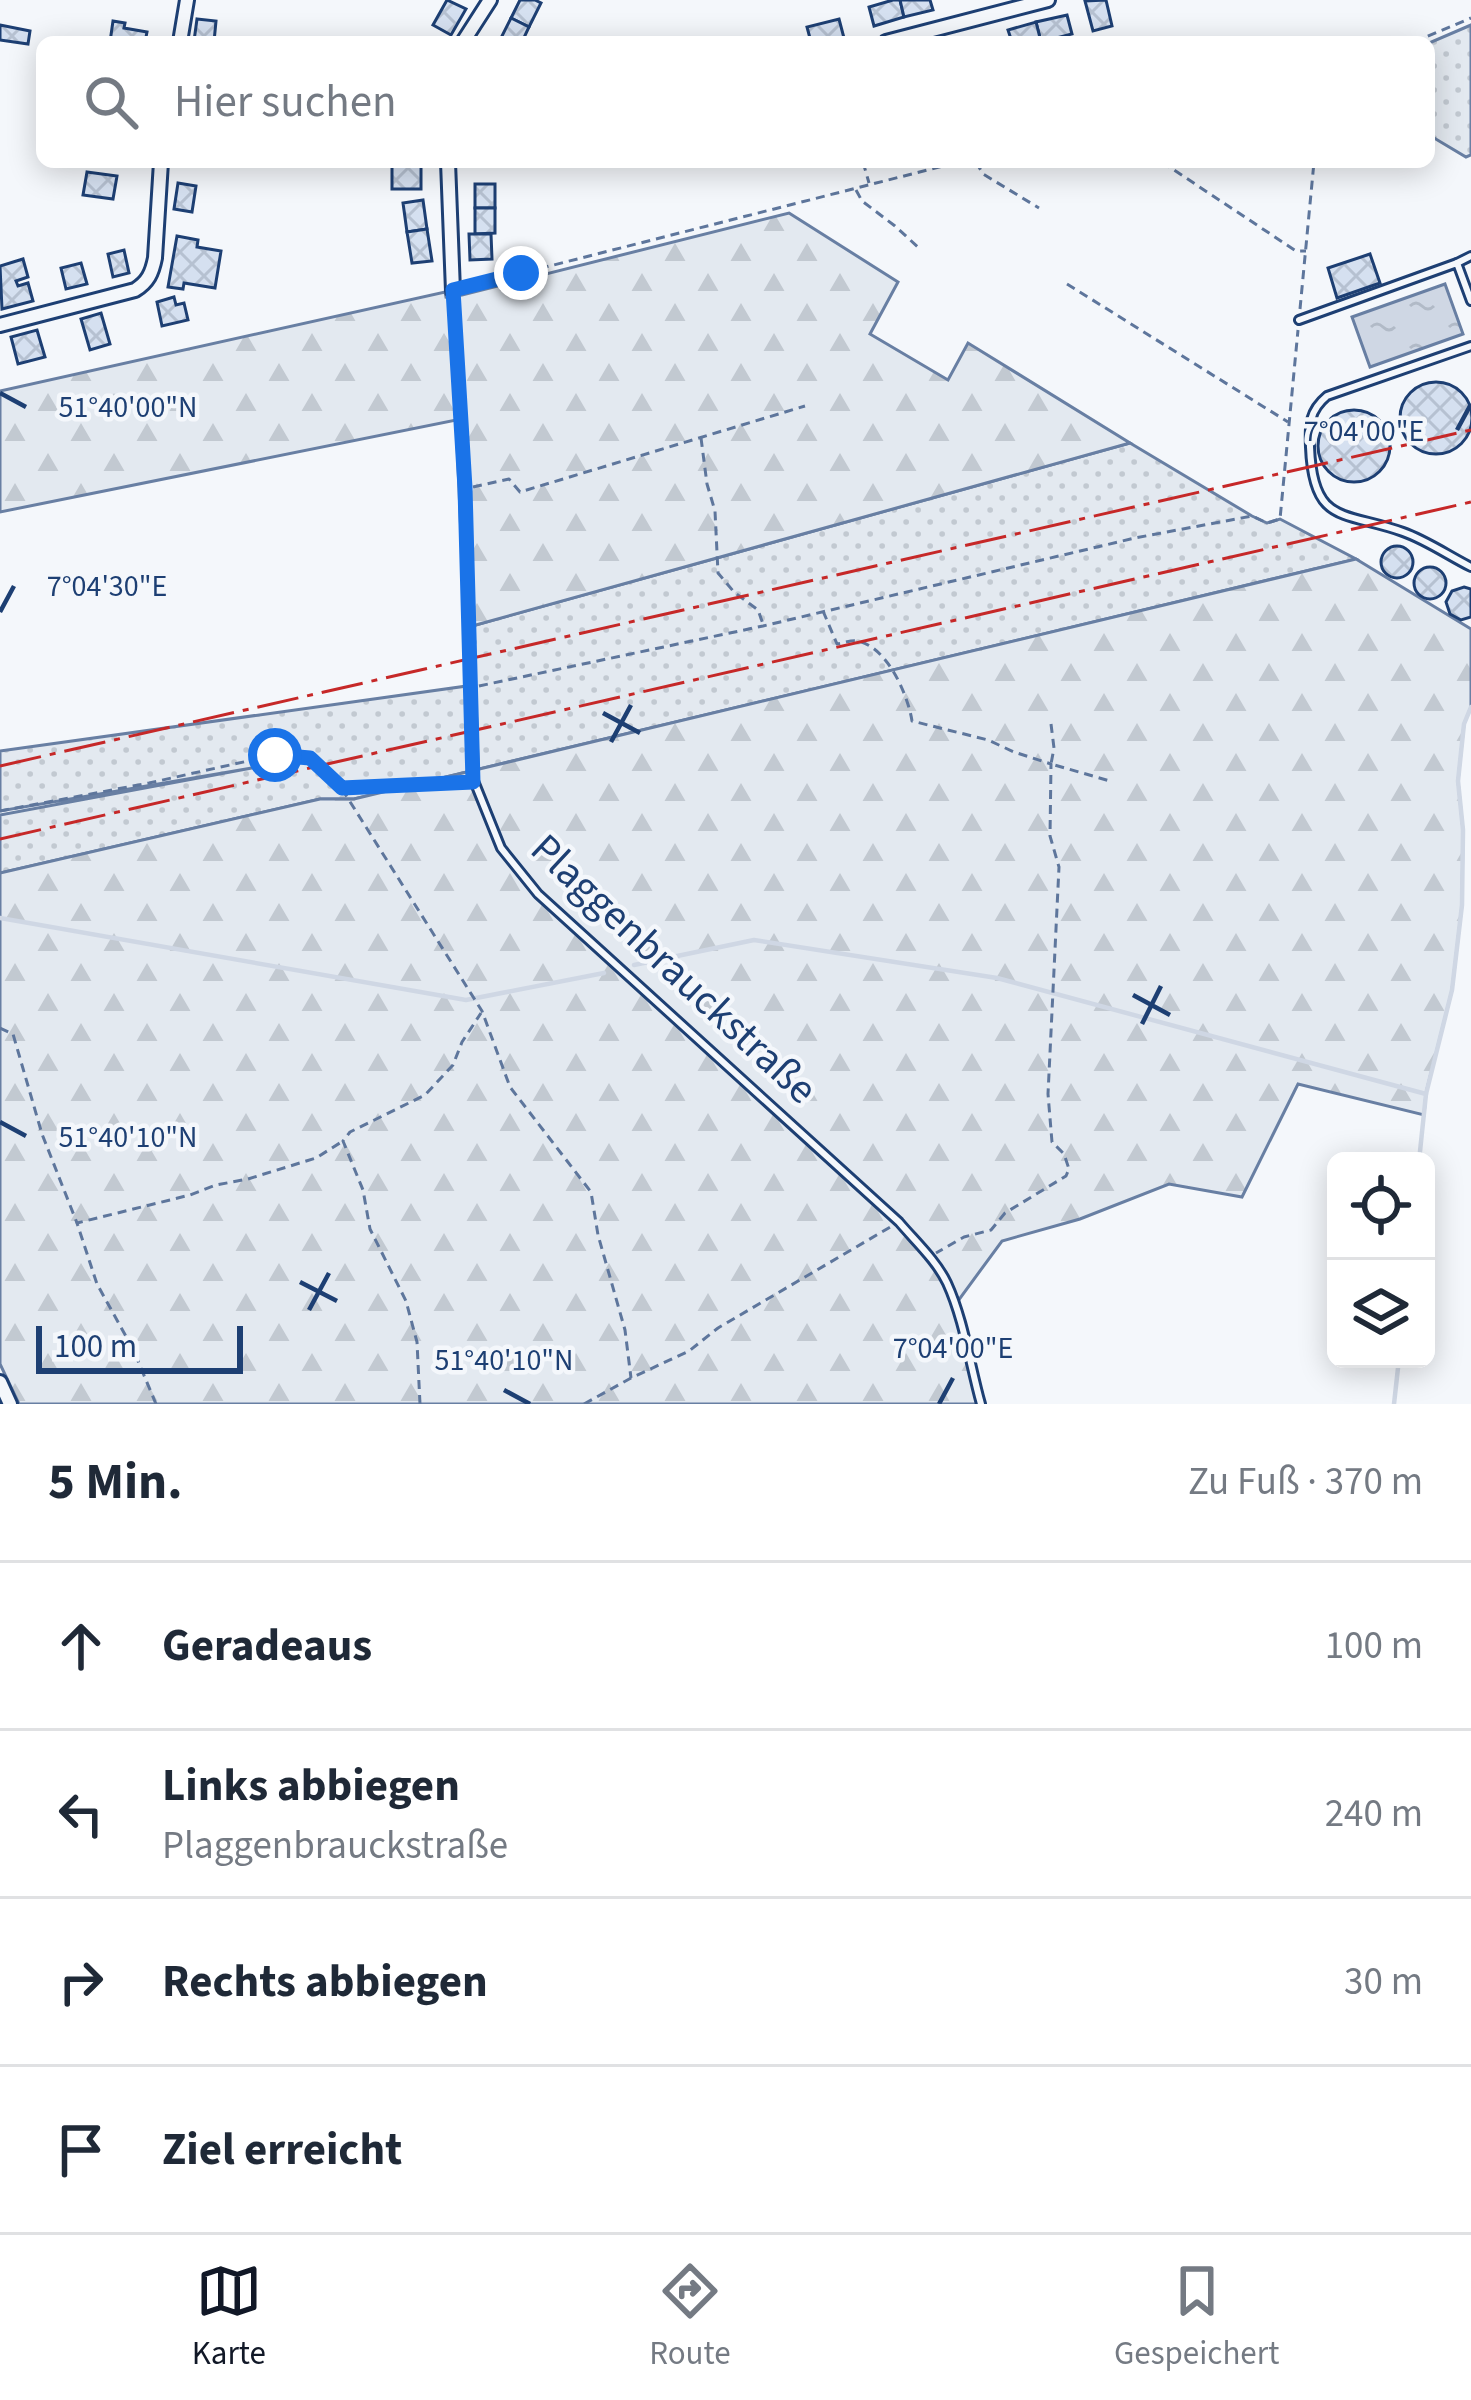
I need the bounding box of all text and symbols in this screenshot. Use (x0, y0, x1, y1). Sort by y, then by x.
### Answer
search box (36, 36, 1435, 168)
icon: search (78, 69, 144, 135)
text: Hier suchen (174, 70, 397, 134)
route end (494, 246, 548, 300)
text: 51°40'00"N (58, 386, 198, 429)
text: 7°04'00"E (1304, 410, 1424, 453)
text: 7°04'30"E (47, 565, 167, 608)
route start (248, 728, 302, 782)
street label: Plaggenbrauckstraße (517, 820, 830, 1119)
text: 51°40'10"N (58, 1116, 198, 1159)
map controls (1327, 1152, 1435, 1368)
button: locate (1327, 1152, 1435, 1260)
button: layers (1327, 1260, 1435, 1368)
scale bar (36, 1320, 243, 1373)
text: 100 m (54, 1323, 137, 1370)
text: 7°04'00"E (893, 1327, 1013, 1370)
text: 51°40'10"N (434, 1339, 574, 1382)
text: 5 Min. (48, 1446, 183, 1518)
text: Zu Fuß · 370 m (1188, 1454, 1423, 1510)
icon: ahead (48, 1613, 114, 1679)
text: Geradeaus (162, 1614, 372, 1678)
text: 100 m (1325, 1618, 1423, 1674)
text: Links abbiegen (162, 1754, 460, 1818)
icon: left (48, 1781, 114, 1847)
text: 240 m (1325, 1786, 1423, 1842)
text: Plaggenbrauckstraße (162, 1818, 508, 1874)
icon: right (48, 1949, 114, 2015)
text: Rechts abbiegen (162, 1950, 488, 2014)
text: 30 m (1344, 1954, 1423, 2010)
icon: arrive (48, 2117, 114, 2183)
text: Ziel erreicht (162, 2118, 402, 2182)
tab: Karte (192, 2258, 266, 2377)
tab: Route (649, 2258, 731, 2377)
tab: Gespeichert (1114, 2258, 1279, 2377)

